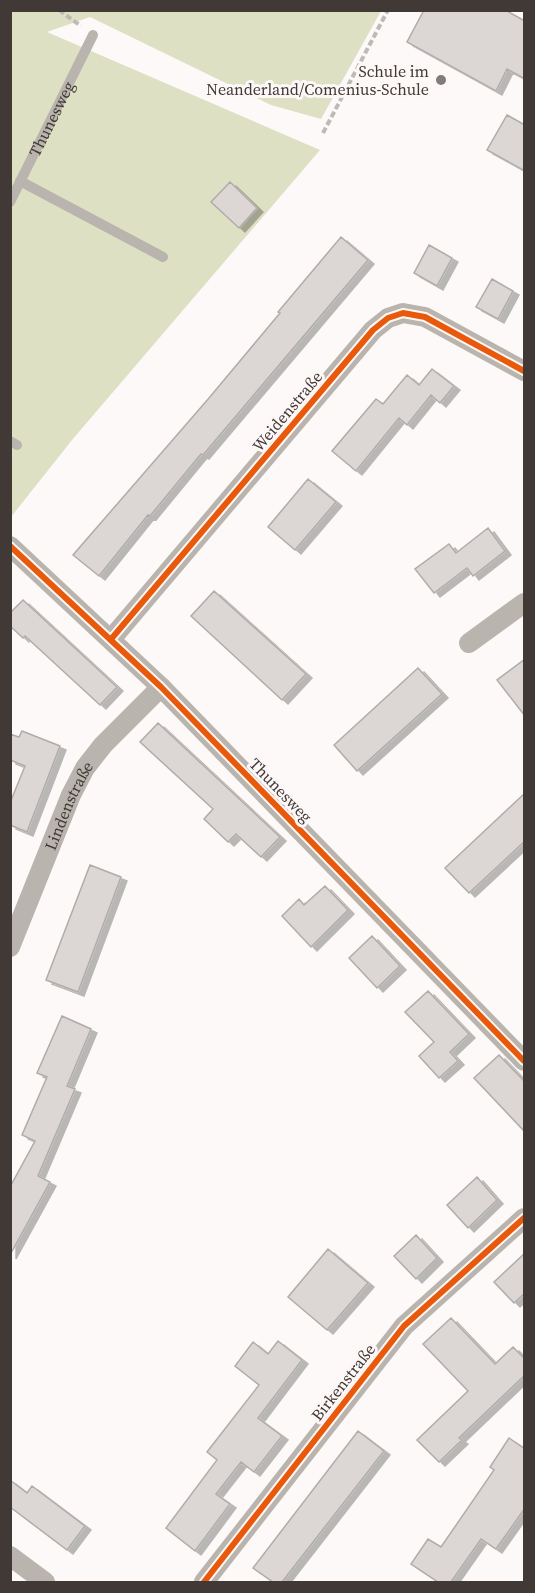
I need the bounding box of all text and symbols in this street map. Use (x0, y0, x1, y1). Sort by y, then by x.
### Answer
place label: Schule im Neanderland/Comenius-Schule (206, 60, 429, 100)
marker: Schule im Neanderland/Comenius-Schule (434, 73, 448, 87)
street label: Thunesweg (23, 77, 79, 160)
street label: Weidenstraße (247, 366, 327, 456)
street label: Thunesweg (245, 753, 317, 827)
street label: Lindenstraße (39, 756, 98, 853)
street label: Birkenstraße (306, 1339, 380, 1425)

